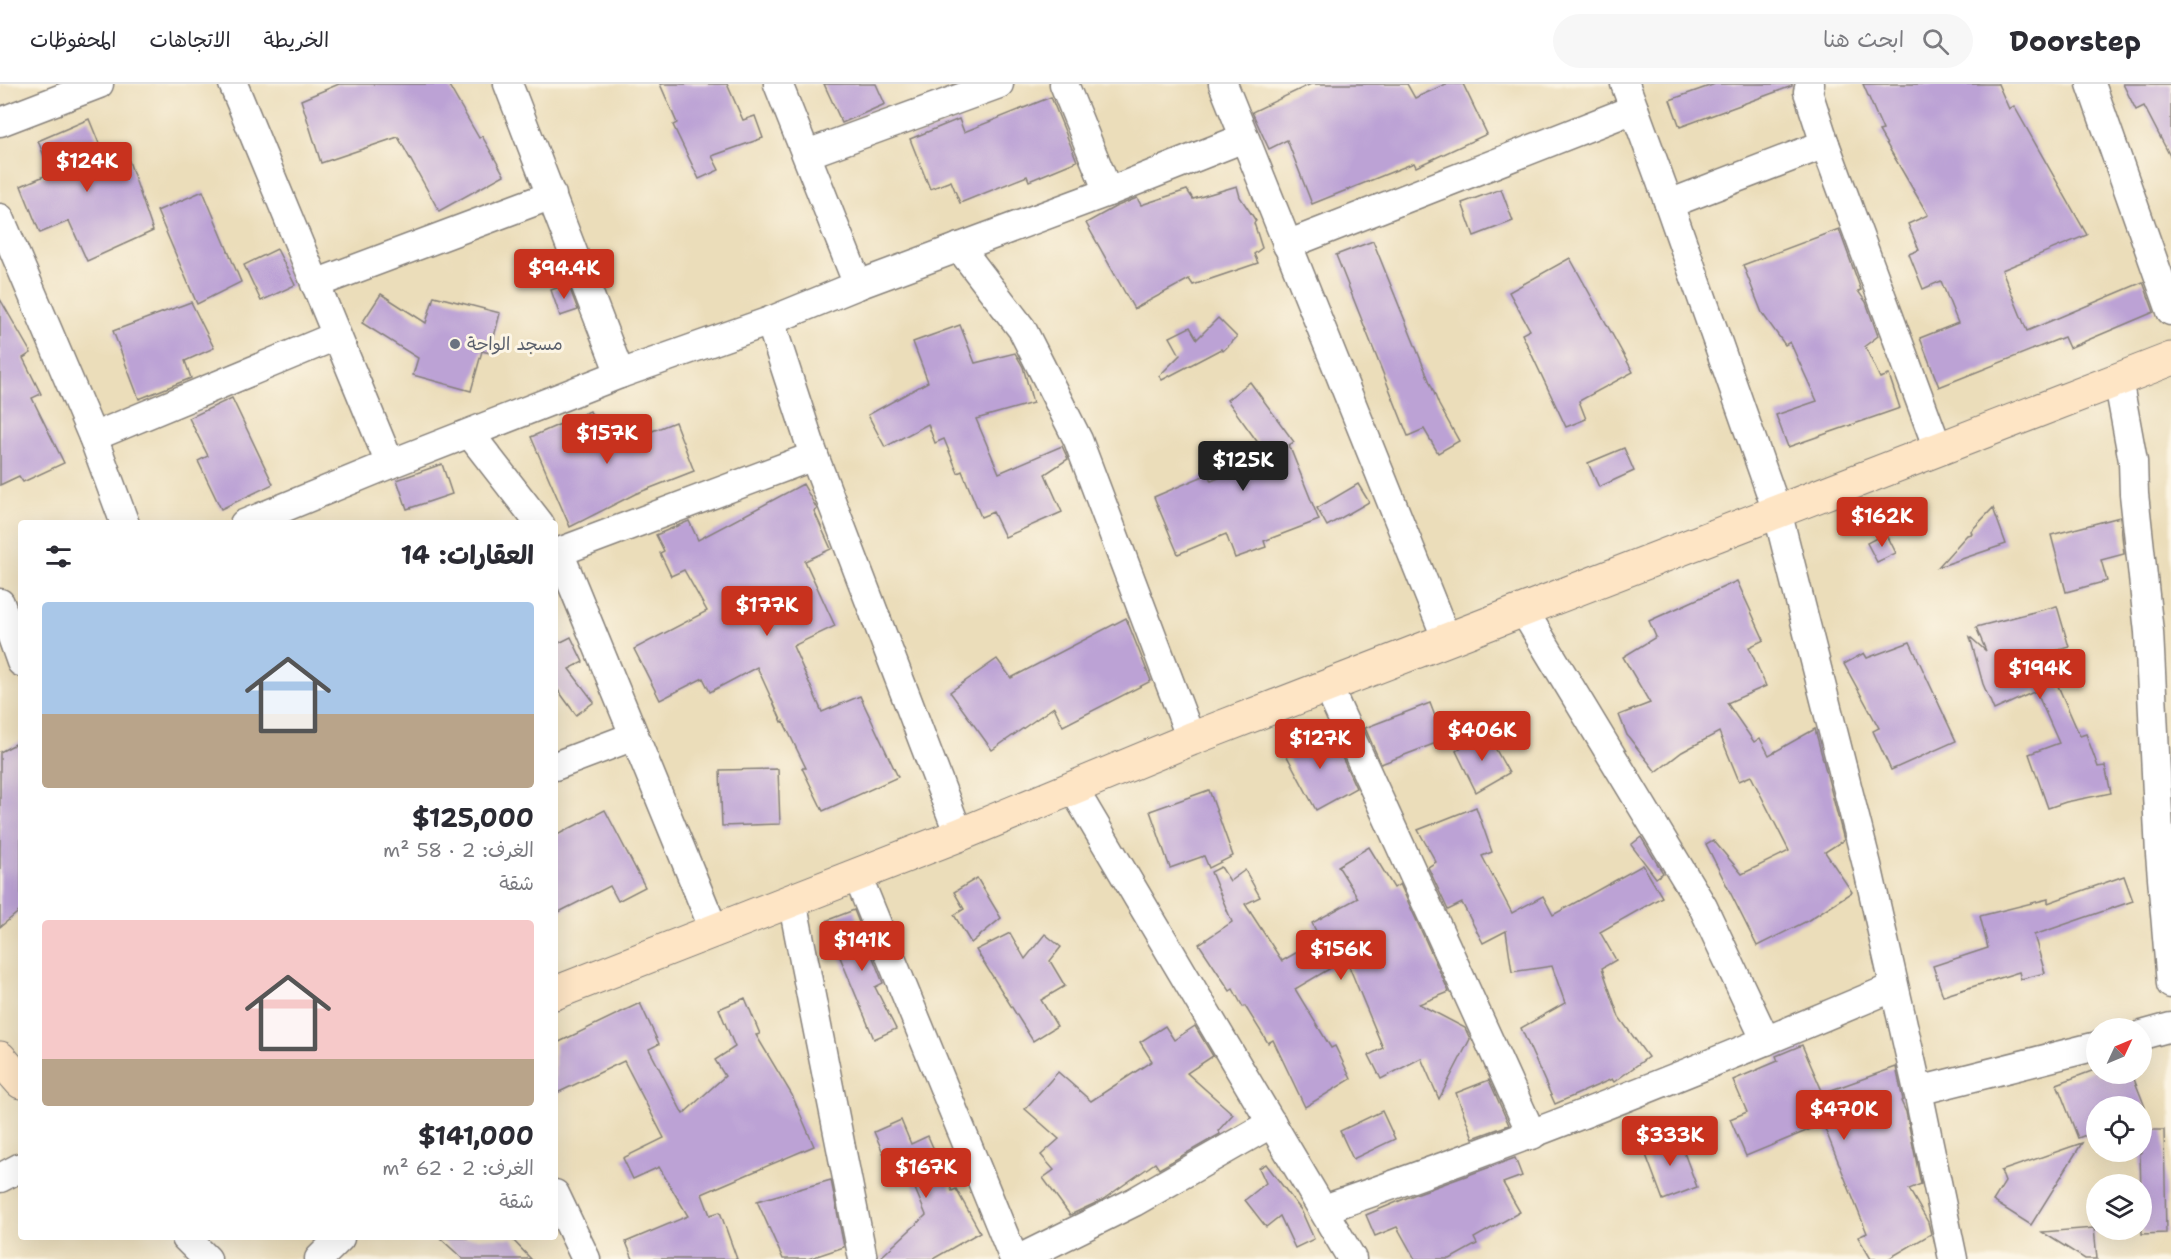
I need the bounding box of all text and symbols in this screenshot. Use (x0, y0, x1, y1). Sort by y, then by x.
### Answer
search box (1553, 14, 1973, 68)
text: Doorstep (2009, 22, 2141, 60)
text: ابحث هنا (1823, 25, 1904, 54)
icon: search (1919, 25, 1952, 58)
text: المحفوظات (30, 26, 116, 54)
text: الاتجاهات (149, 26, 231, 54)
text: الخريطة (264, 26, 329, 54)
pin: $124K (45, 142, 129, 193)
text: $124K (56, 148, 118, 174)
pin: $94.4K (515, 249, 613, 300)
text: $94.4K (528, 255, 600, 281)
place label: مسجد الواحة (467, 332, 563, 356)
marker: مسجد الواحة (448, 337, 462, 351)
pin: $157K (565, 414, 649, 465)
text: $157K (576, 420, 638, 446)
pin: $125K (1201, 441, 1285, 492)
text: $125K (1212, 447, 1274, 473)
pin: $162K (1840, 497, 1924, 548)
text: $162K (1851, 503, 1913, 529)
text: العقارات: 14 (400, 537, 534, 572)
icon: filters (42, 540, 75, 573)
pin: $177K (725, 586, 809, 637)
text: $177K (736, 592, 799, 618)
icon: home (234, 641, 342, 749)
pin: $194K (1998, 649, 2082, 700)
text: $194K (2008, 655, 2072, 681)
pin: $406K (1440, 711, 1524, 762)
text: $406K (1447, 717, 1517, 743)
pin: $127K (1278, 719, 1362, 770)
text: $127K (1289, 725, 1351, 751)
text: $125,000 (412, 800, 534, 835)
text: الغرف: 2 · 58 m² (383, 837, 534, 863)
text: شقة (499, 870, 534, 896)
pin: $141K (820, 921, 904, 972)
text: $141K (833, 927, 891, 953)
pin: $156K (1299, 930, 1383, 981)
text: $156K (1310, 936, 1372, 962)
icon: home (234, 959, 342, 1067)
north arrow (2086, 1018, 2152, 1084)
map controls (2086, 1018, 2152, 1240)
pin: $470K (1802, 1090, 1886, 1141)
text: $470K (1810, 1096, 1878, 1122)
button: locate (2086, 1096, 2152, 1162)
pin: $333K (1628, 1116, 1712, 1167)
text: $141,000 (418, 1118, 534, 1153)
text: $333K (1636, 1122, 1704, 1148)
pin: $167K (884, 1148, 968, 1199)
text: $167K (895, 1154, 957, 1180)
text: الغرف: 2 · 62 m² (382, 1155, 534, 1181)
button: layers (2086, 1174, 2152, 1240)
text: شقة (499, 1188, 534, 1214)

